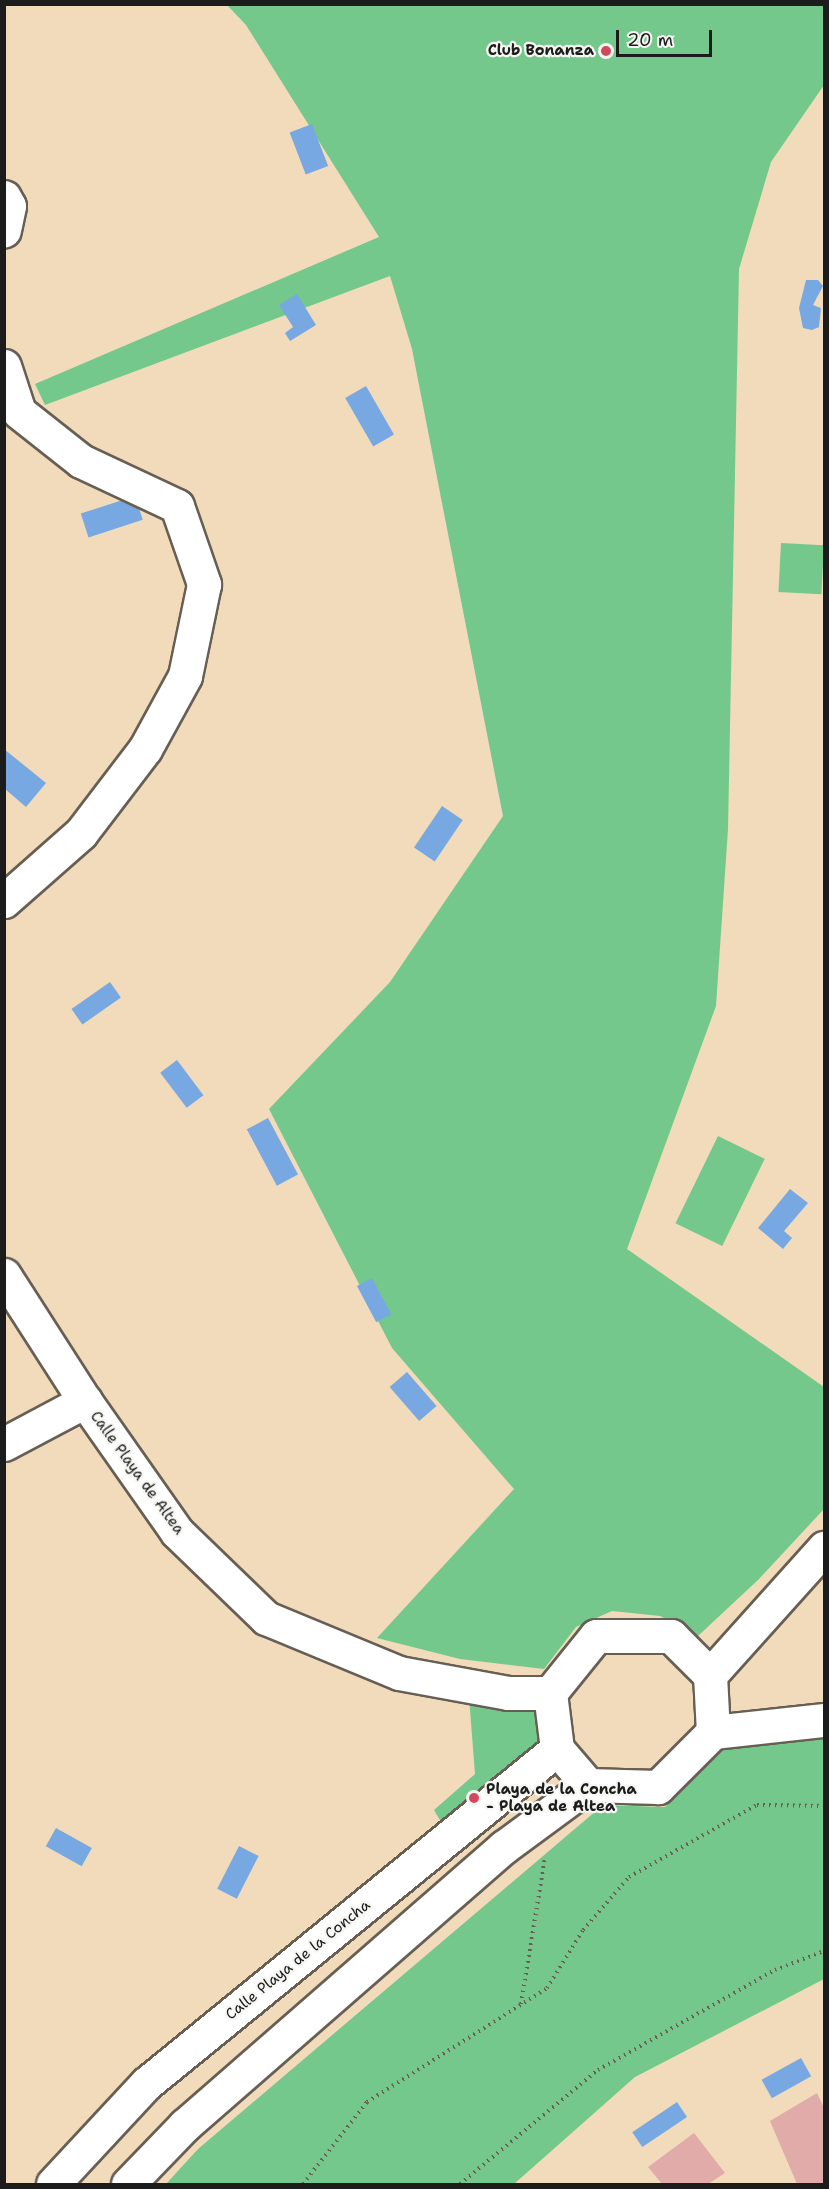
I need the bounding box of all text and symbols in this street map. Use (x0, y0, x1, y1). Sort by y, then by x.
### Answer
scale bar (619, 18, 715, 56)
text: 20 m (627, 28, 673, 52)
place label: Club Bonanza (488, 42, 594, 60)
marker: Club Bonanza (599, 44, 613, 58)
street label: Calle Playa de Altea (86, 1408, 188, 1538)
place label: Playa de la Concha - Playa de Altea (486, 1780, 637, 1815)
marker: Playa de la Concha - Playa de Altea (467, 1791, 481, 1805)
street label: Calle Playa de la Concha (222, 1896, 374, 2024)

